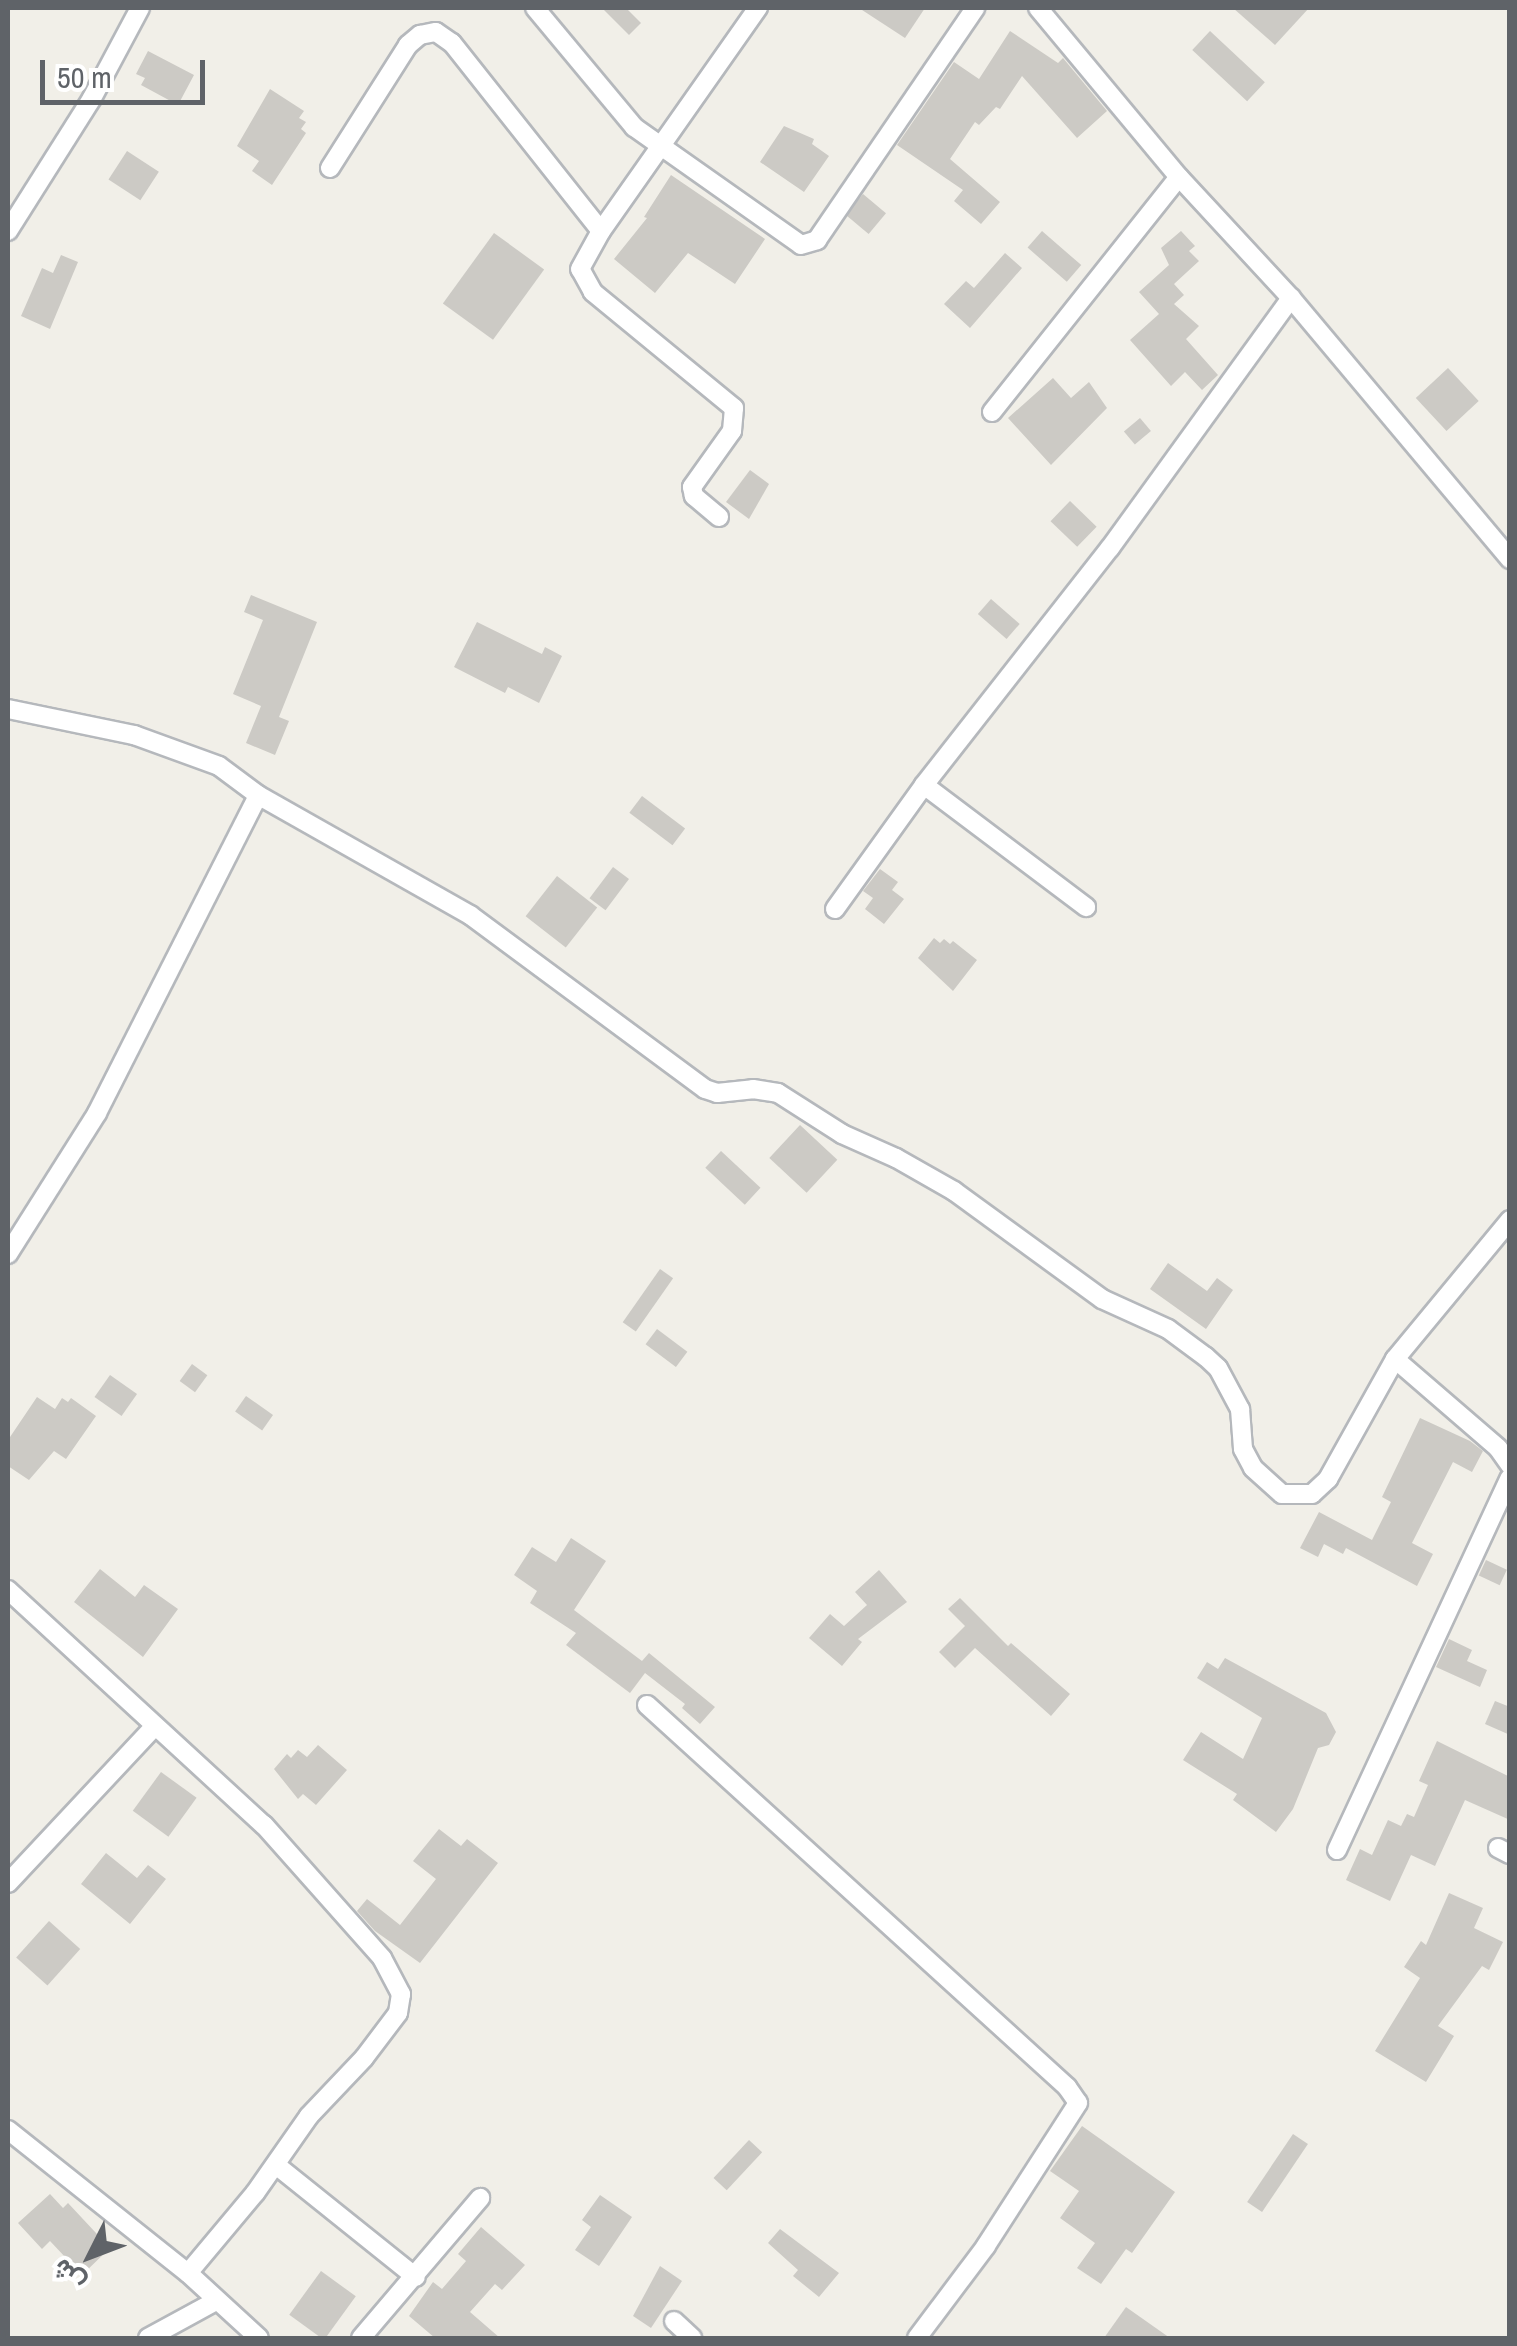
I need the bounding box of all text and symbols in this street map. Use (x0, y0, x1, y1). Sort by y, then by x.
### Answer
scale bar (45, 40, 210, 102)
text: 50 m (57, 57, 112, 97)
north arrow (40, 2206, 140, 2306)
text: ش (42, 2251, 93, 2301)

